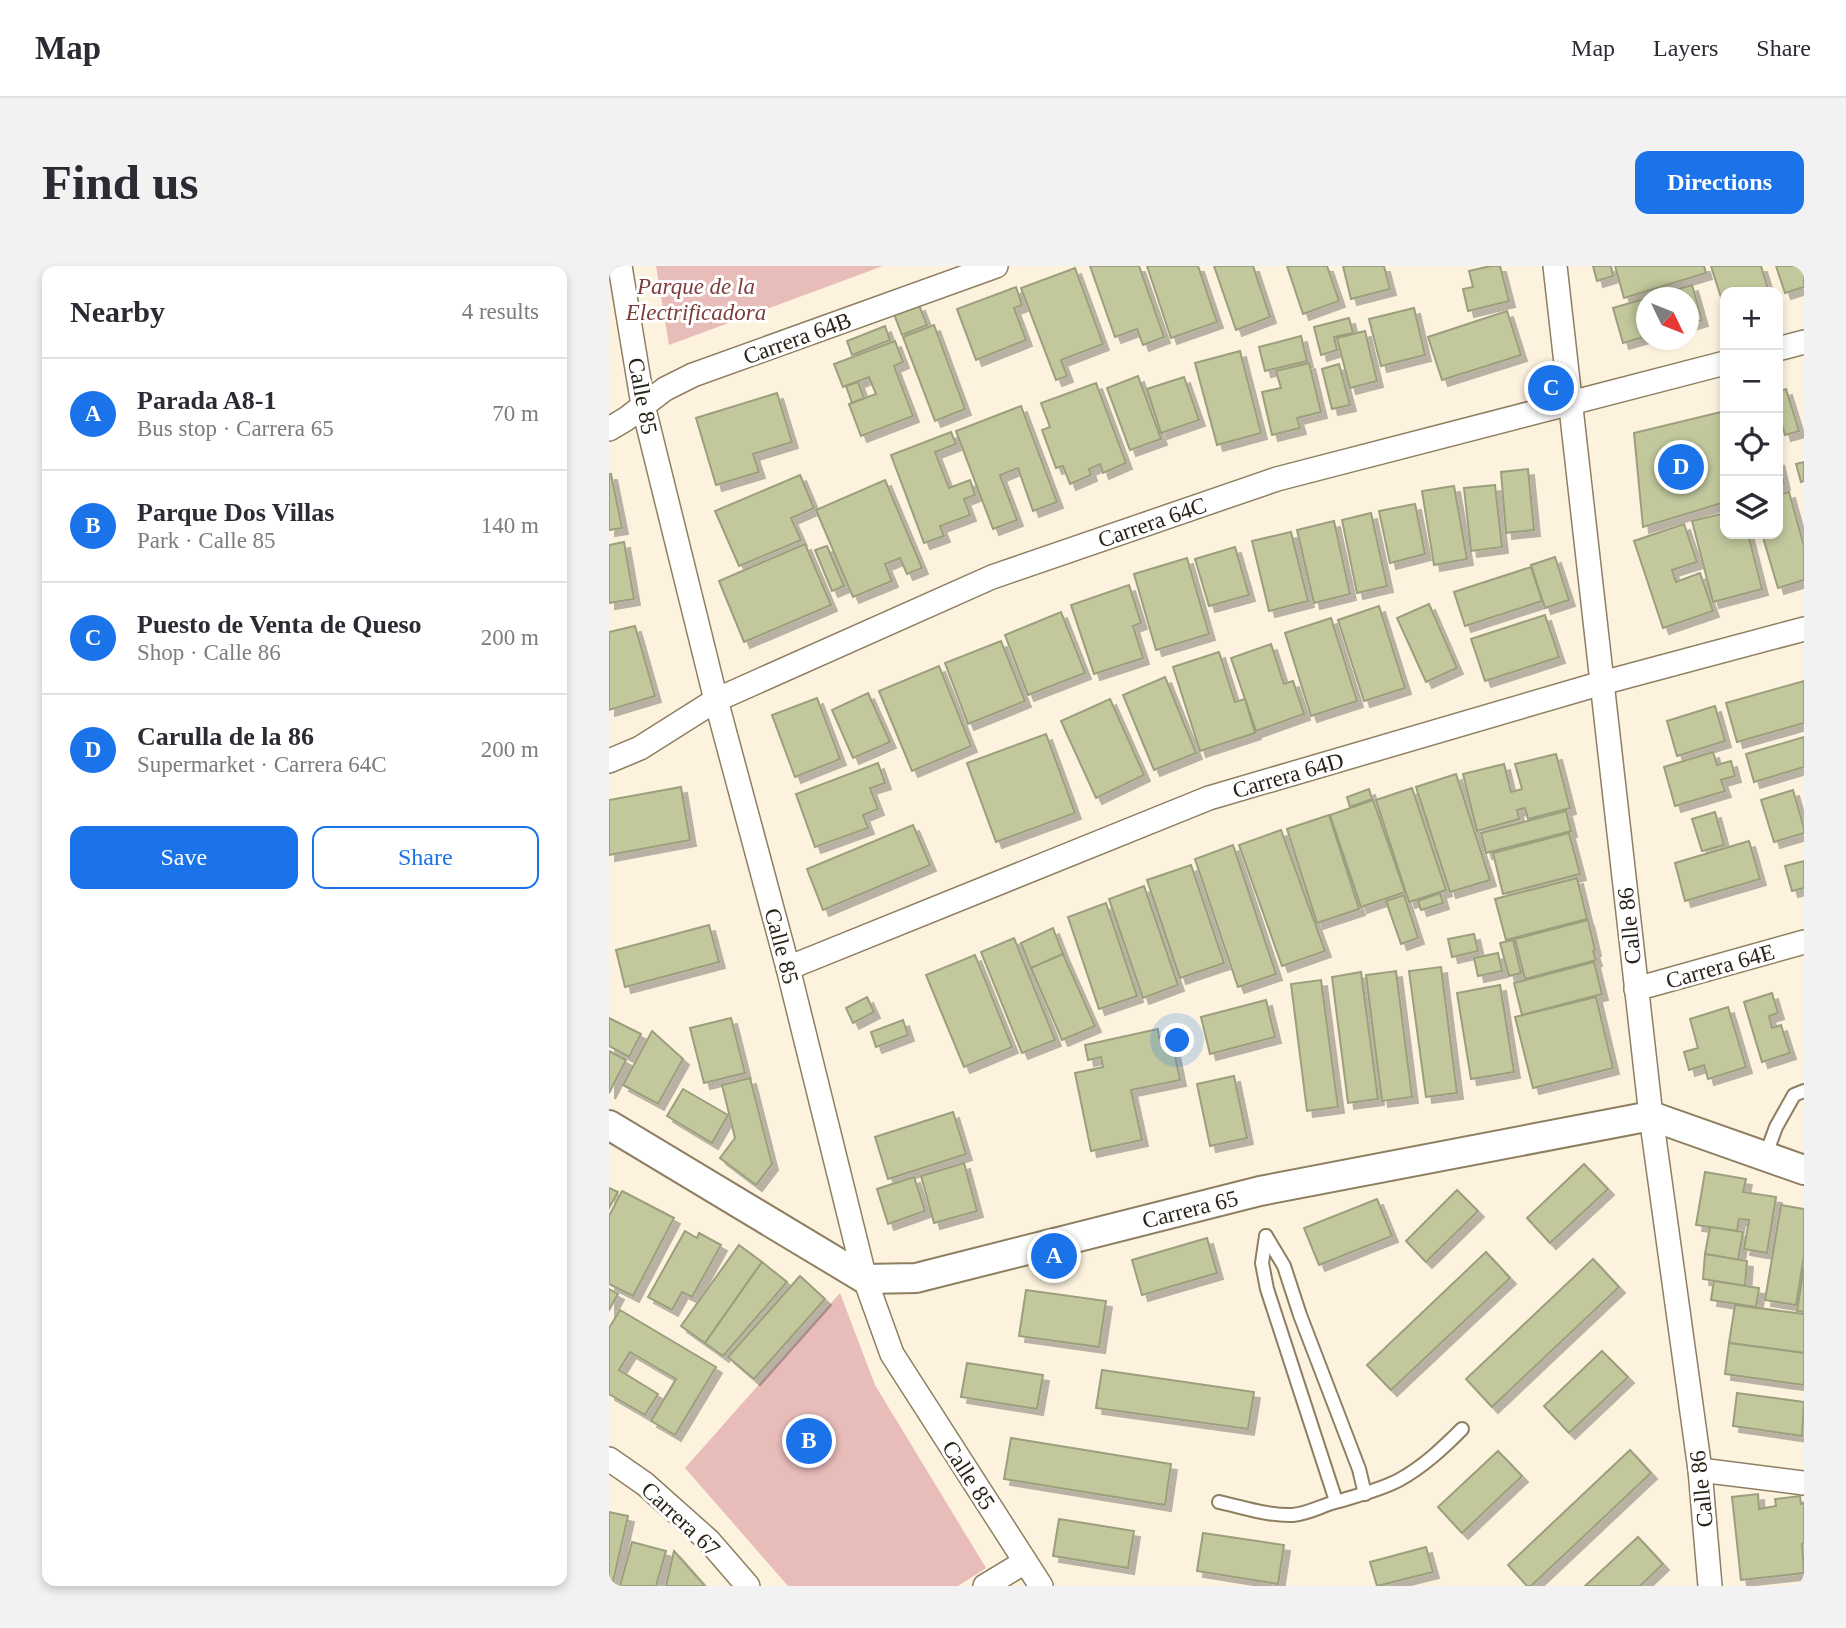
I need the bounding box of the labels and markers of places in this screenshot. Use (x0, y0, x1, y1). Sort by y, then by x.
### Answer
pin: C (1528, 362, 1574, 414)
pin: D (1658, 441, 1704, 493)
pin: A (1031, 1230, 1077, 1282)
pin: B (786, 1415, 832, 1467)

